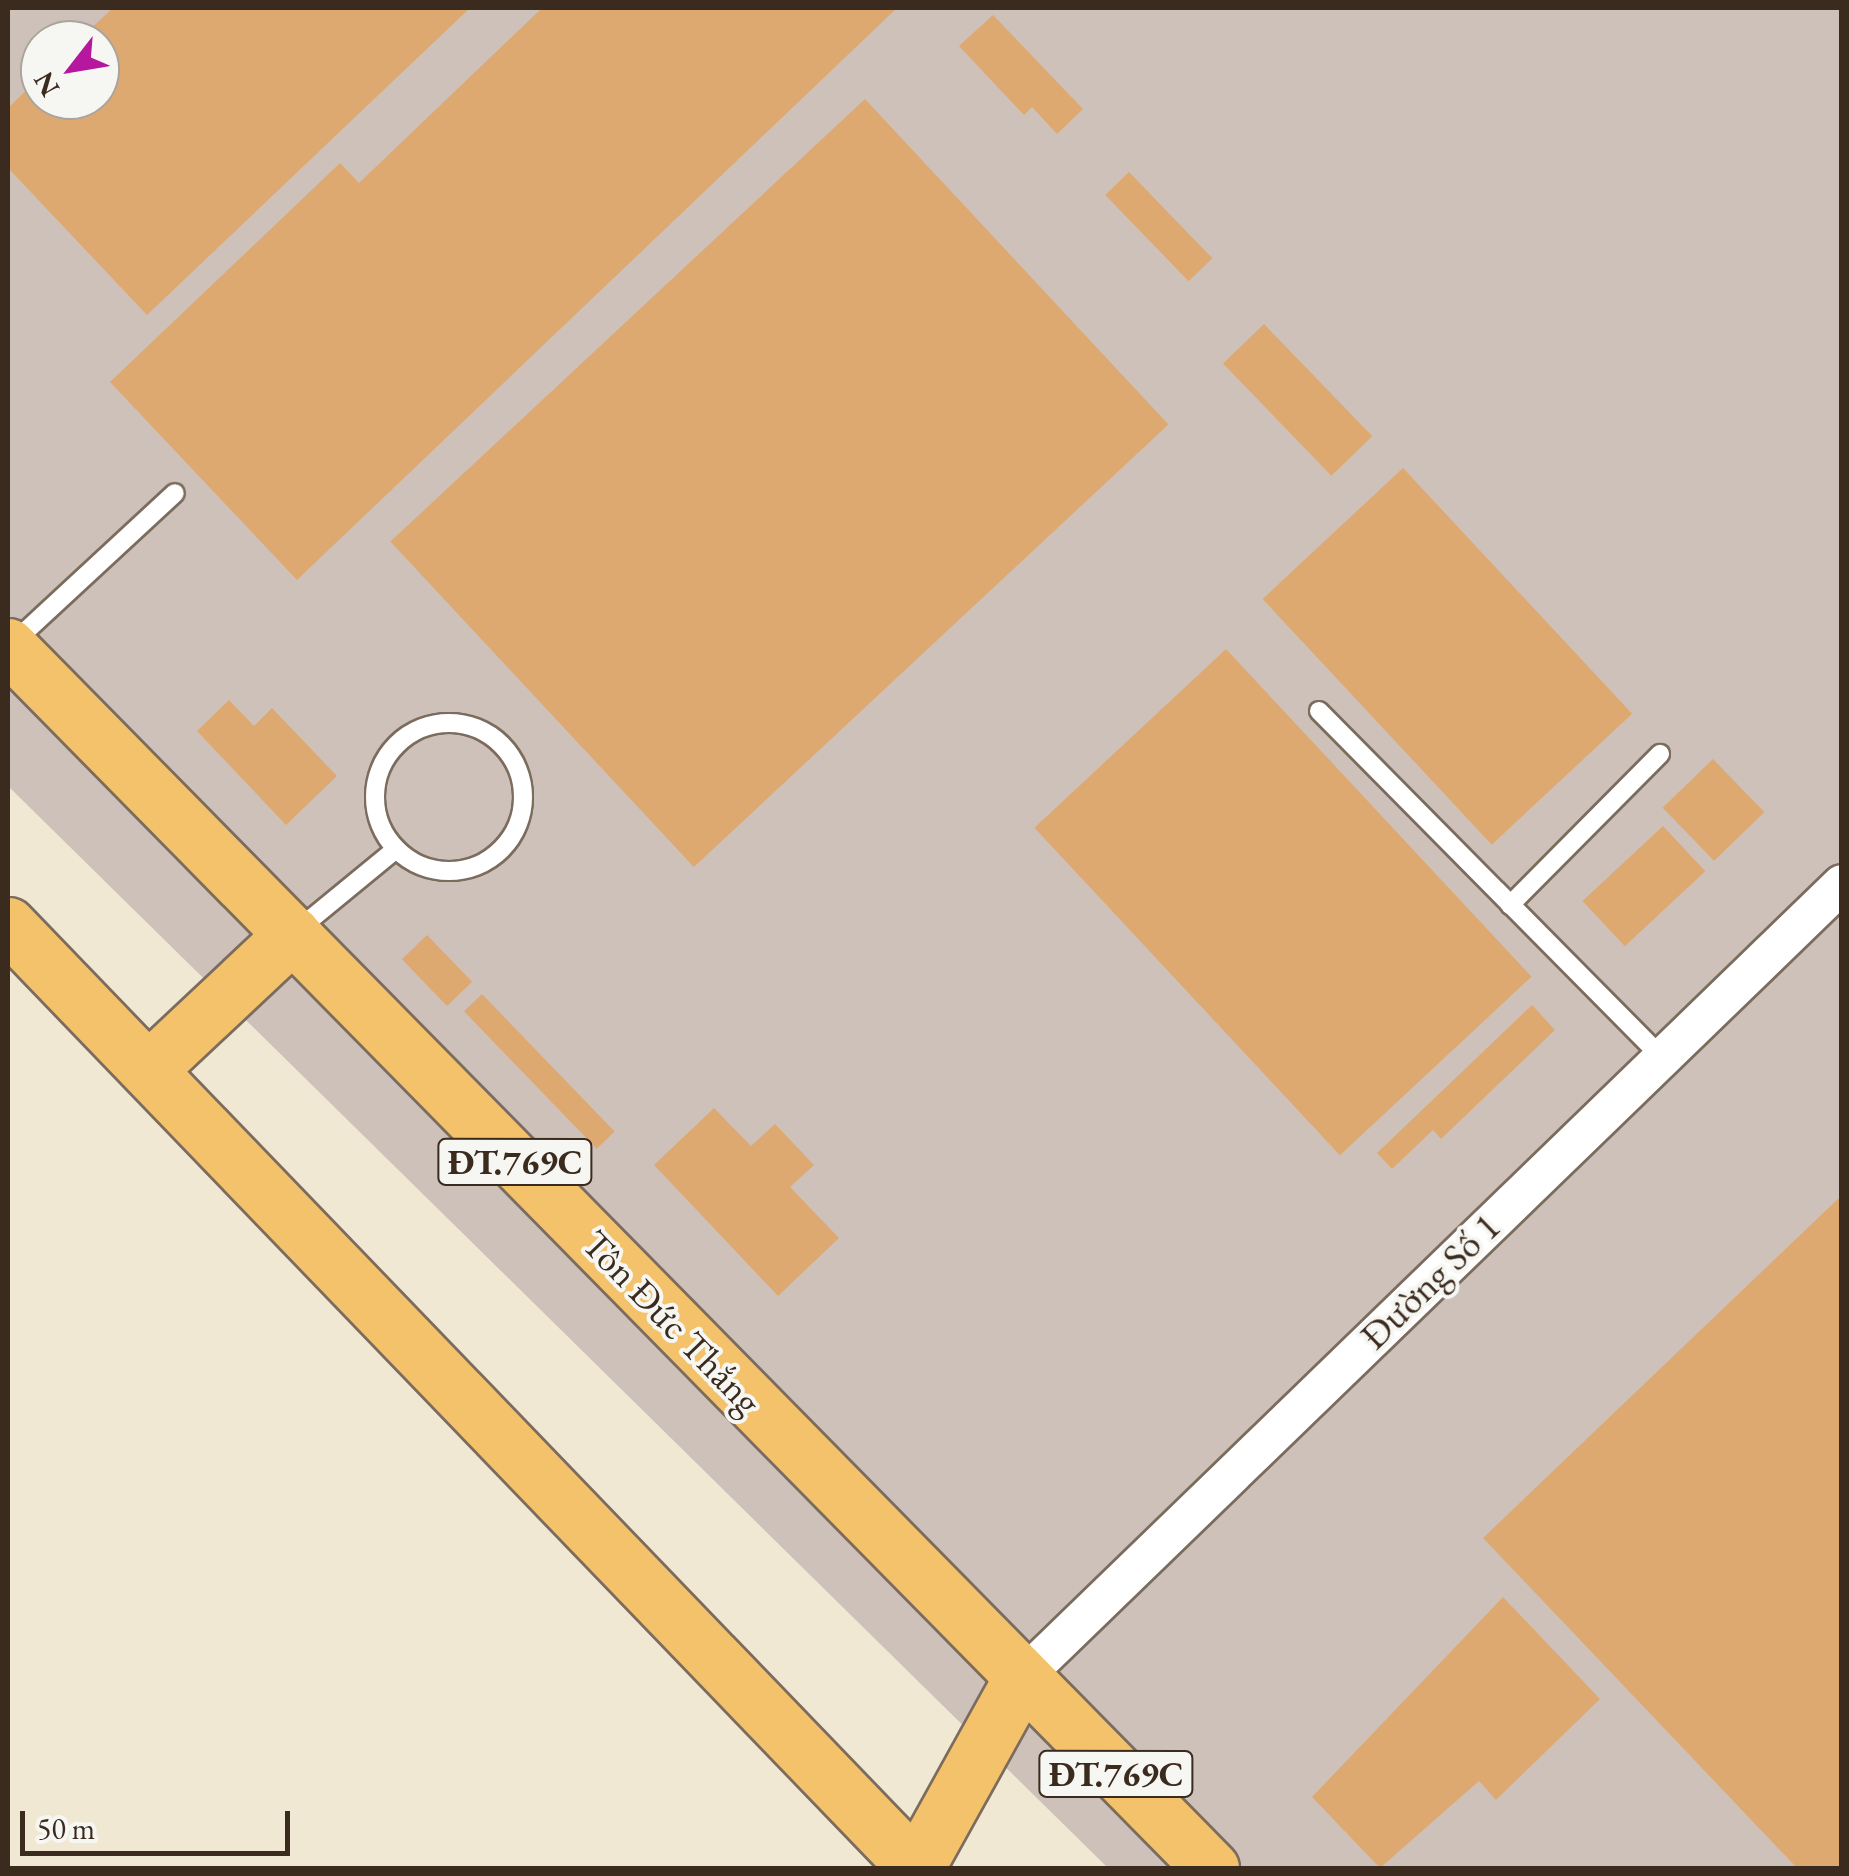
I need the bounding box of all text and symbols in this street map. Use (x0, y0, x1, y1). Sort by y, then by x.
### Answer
north arrow (20, 20, 120, 120)
text: N (25, 65, 67, 103)
road number: ĐT.769C (435, 1132, 595, 1192)
street label: Đường Số 1 (1351, 1204, 1509, 1358)
street label: Tôn Đức Thắng (573, 1221, 771, 1423)
road number: ĐT.769C (1036, 1744, 1196, 1804)
scale bar (25, 1791, 295, 1853)
text: 50 m (37, 1809, 95, 1848)

